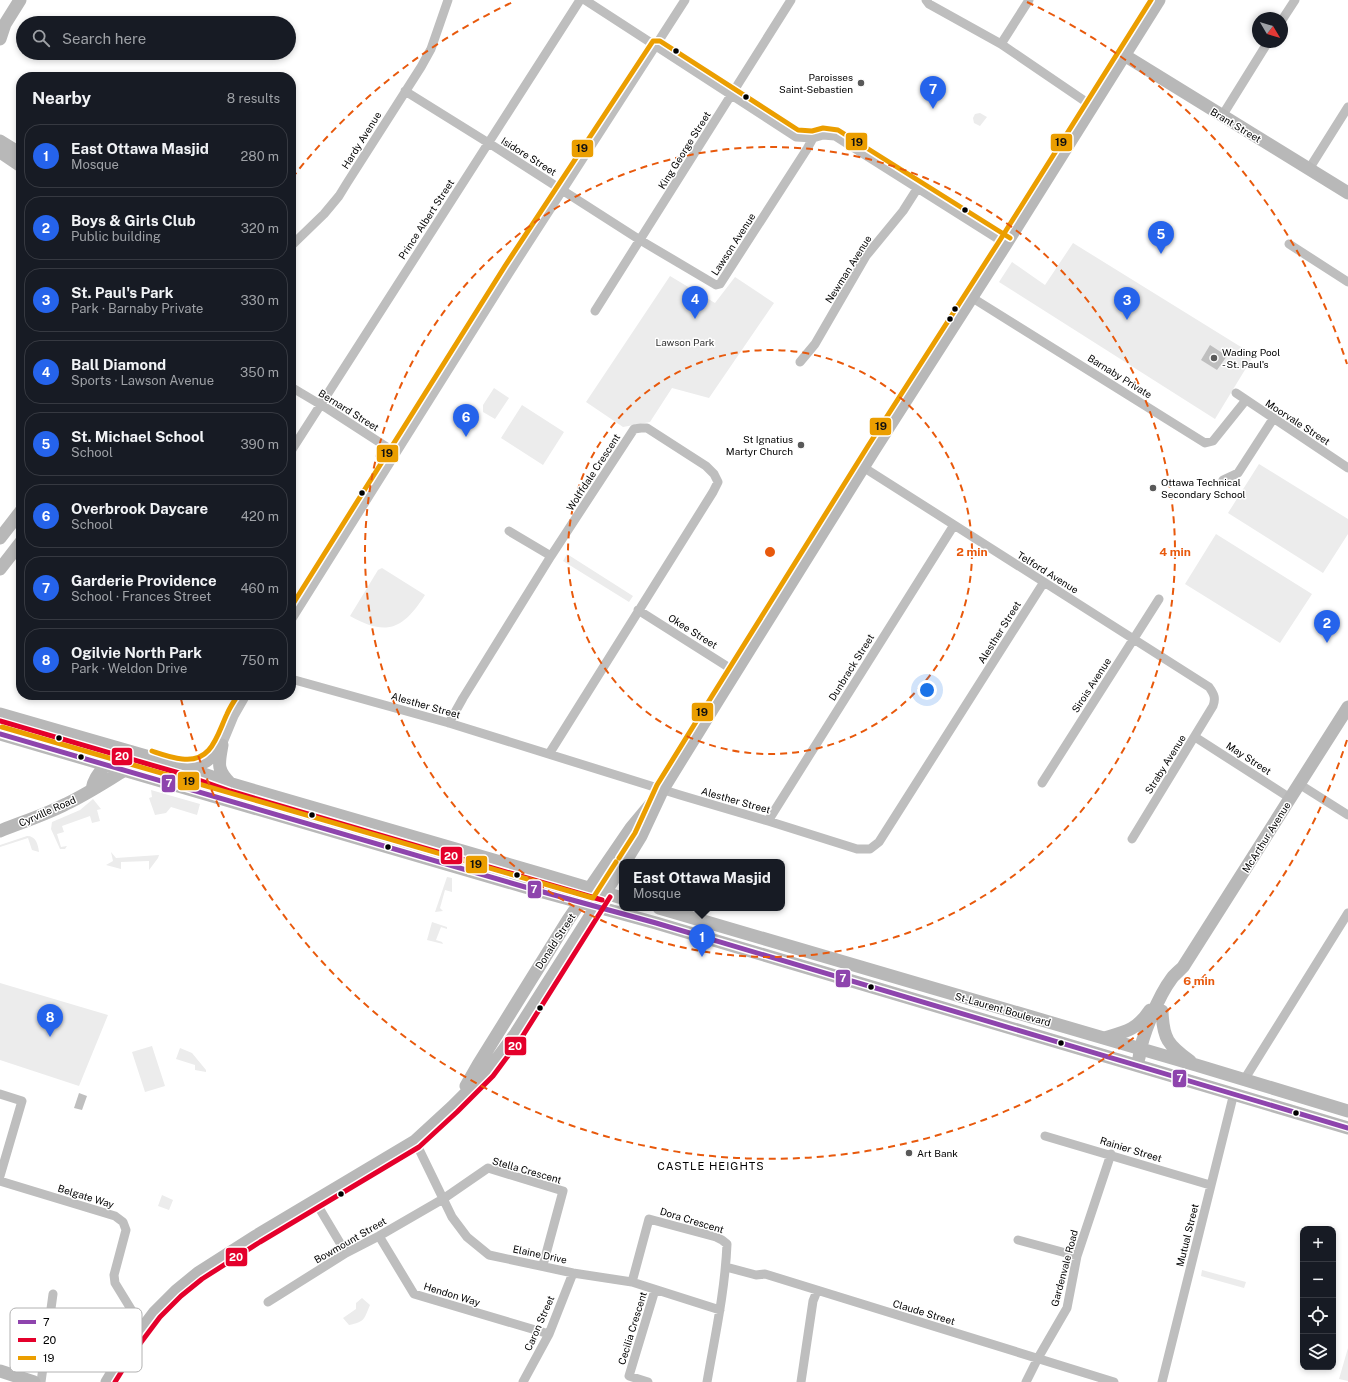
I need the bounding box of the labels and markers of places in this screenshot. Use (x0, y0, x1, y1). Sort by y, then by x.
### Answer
unlabelled marker (671, 46, 681, 56)
place label: Paroisses Saint-Sebastien (779, 71, 853, 95)
pin: 7 (920, 76, 946, 109)
marker: Paroisses Saint-Sebastien (856, 78, 866, 88)
unlabelled marker (741, 92, 751, 102)
unlabelled marker (960, 205, 970, 215)
pin: 5 (1148, 221, 1174, 254)
pin: 4 (682, 286, 708, 319)
pin: 3 (1114, 287, 1140, 320)
unlabelled marker (950, 304, 960, 314)
unlabelled marker (945, 314, 955, 324)
place label: Wading Pool - St. Paul's (1222, 346, 1280, 370)
marker: Wading Pool - St. Paul's (1209, 353, 1219, 363)
pin: 6 (453, 404, 479, 437)
place label: St Ignatius Martyr Church (726, 433, 793, 457)
marker: St Ignatius Martyr Church (796, 440, 806, 450)
place label: Ottawa Technical Secondary School (1161, 476, 1246, 500)
marker: Ottawa Technical Secondary School (1148, 483, 1158, 493)
unlabelled marker (357, 488, 367, 498)
centre of rings (763, 545, 777, 559)
pin: 2 (1314, 610, 1340, 643)
unlabelled marker (54, 733, 64, 743)
unlabelled marker (76, 752, 86, 762)
unlabelled marker (307, 810, 317, 820)
unlabelled marker (383, 842, 393, 852)
unlabelled marker (512, 870, 522, 880)
pin: 1 (689, 924, 715, 957)
unlabelled marker (866, 982, 876, 992)
unlabelled marker (535, 1003, 545, 1013)
pin: 8 (37, 1004, 63, 1037)
unlabelled marker (1056, 1038, 1066, 1048)
unlabelled marker (1291, 1108, 1301, 1118)
place label: Art Bank (917, 1147, 958, 1159)
marker: Art Bank (904, 1148, 914, 1158)
unlabelled marker (336, 1189, 346, 1199)

